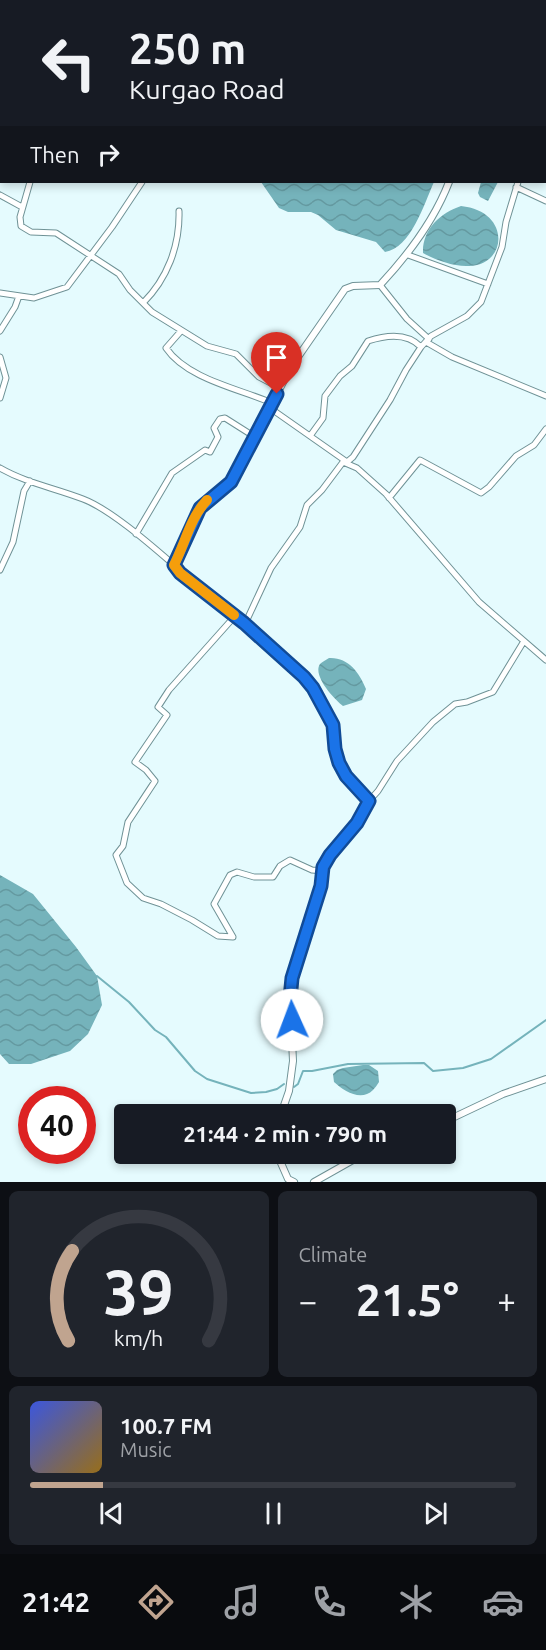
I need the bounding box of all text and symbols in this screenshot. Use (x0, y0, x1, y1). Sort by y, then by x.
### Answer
icon: left (30, 24, 108, 102)
text: 250 m (129, 25, 246, 72)
text: Kurgao Road (129, 74, 285, 104)
icon: right (92, 138, 125, 171)
text: Then (30, 142, 80, 167)
pin (251, 332, 302, 394)
icon: arrive (260, 341, 293, 374)
position arrow (260, 988, 324, 1052)
speed limit sign: 40 (18, 1086, 96, 1164)
text: 21:44 · 2 min · 790 m (183, 1121, 387, 1146)
text: Climate (299, 1243, 367, 1266)
text: 39 (104, 1257, 174, 1327)
text: 21.5° (356, 1274, 459, 1325)
text: − (299, 1282, 317, 1319)
text: + (497, 1282, 516, 1319)
text: km/h (114, 1326, 163, 1350)
text: 100.7 FM (120, 1413, 212, 1438)
text: Music (120, 1438, 172, 1461)
icon: previous (95, 1497, 128, 1530)
icon: pause (257, 1497, 290, 1530)
icon: next (419, 1497, 452, 1530)
icon: directions (135, 1581, 177, 1623)
icon: music (221, 1581, 263, 1623)
icon: phone (308, 1581, 350, 1623)
icon: climate (395, 1581, 437, 1623)
icon: car (482, 1581, 524, 1623)
text: 21:42 (22, 1587, 90, 1617)

